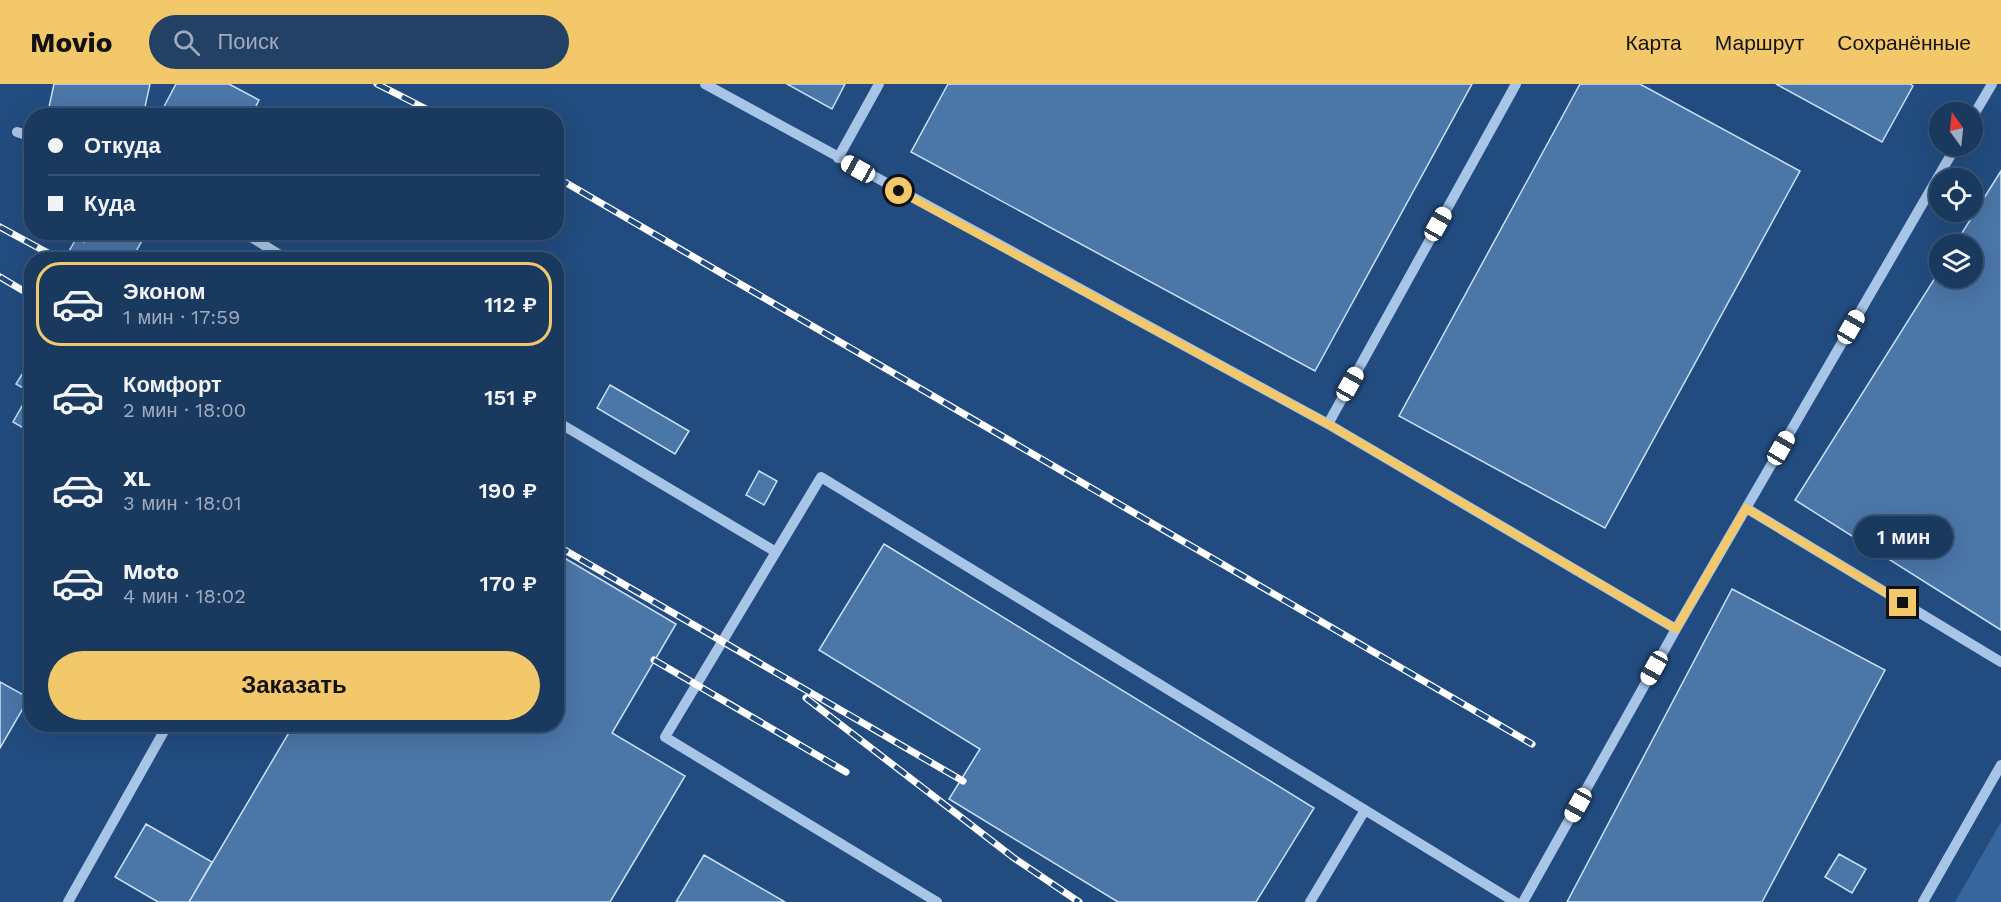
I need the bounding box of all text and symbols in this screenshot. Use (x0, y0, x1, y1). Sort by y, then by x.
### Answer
search box (149, 15, 569, 69)
text: Movio (30, 26, 113, 59)
icon: search (170, 26, 203, 59)
text: Поиск (218, 29, 279, 54)
text: Карта (1626, 30, 1682, 55)
text: Маршрут (1715, 30, 1804, 55)
text: Сохранённые (1837, 30, 1971, 55)
north arrow (1929, 102, 1983, 156)
map controls (1929, 102, 1983, 288)
text: Откуда (84, 133, 161, 158)
car (838, 152, 878, 186)
button: locate (1929, 168, 1983, 222)
route start (885, 177, 912, 204)
text: Куда (84, 191, 135, 216)
car (1421, 204, 1455, 244)
button: layers (1929, 234, 1983, 288)
icon: car (51, 277, 105, 331)
text: Эконом (123, 279, 206, 304)
text: 112 ₽ (484, 292, 537, 317)
text: 1 мин · 17:59 (123, 305, 240, 329)
car (1834, 307, 1868, 347)
car (1333, 364, 1367, 404)
icon: car (51, 370, 105, 424)
text: Комфорт (123, 372, 222, 397)
text: 151 ₽ (484, 385, 537, 410)
text: 2 мин · 18:00 (123, 398, 246, 422)
car (1764, 428, 1798, 468)
icon: car (51, 463, 105, 517)
text: XL (123, 466, 151, 491)
text: 190 ₽ (479, 478, 537, 503)
text: 3 мин · 18:01 (123, 491, 242, 515)
callout: 1 мин (1854, 516, 1952, 558)
text: 1 мин (1877, 525, 1930, 549)
icon: car (51, 556, 105, 610)
text: Moto (123, 559, 179, 584)
text: 170 ₽ (480, 571, 537, 596)
text: 4 мин · 18:02 (123, 584, 246, 608)
route end (1889, 589, 1916, 616)
car (1637, 648, 1671, 688)
button: Заказать (48, 651, 540, 720)
car (1561, 785, 1595, 825)

